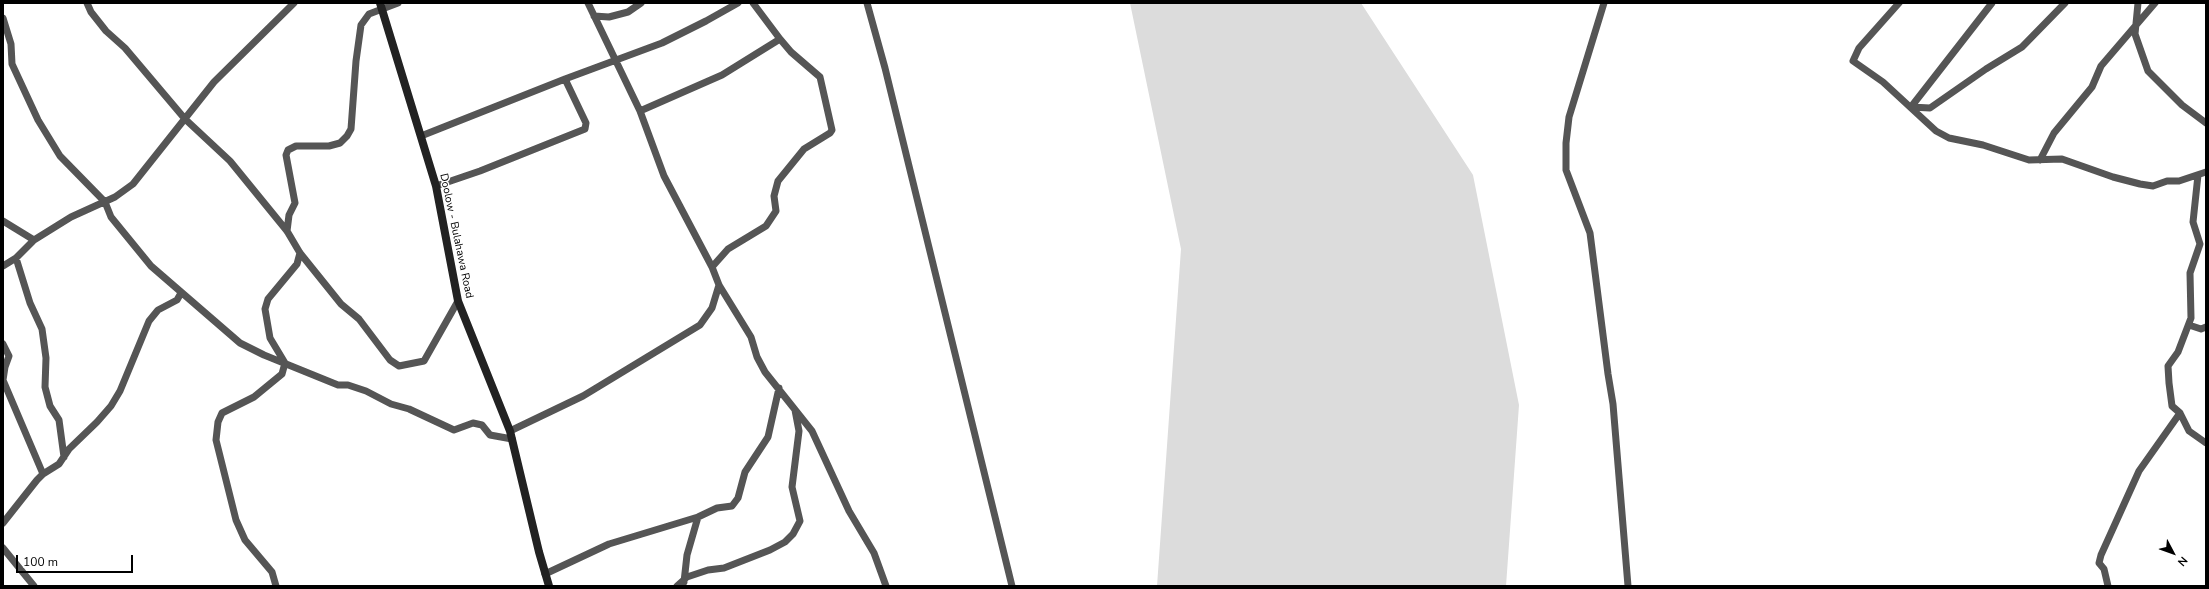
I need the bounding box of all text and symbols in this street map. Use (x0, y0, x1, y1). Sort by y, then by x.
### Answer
street label: Doolow - Bulahawa Road (436, 172, 476, 300)
north arrow (2153, 533, 2193, 573)
scale bar (18, 547, 135, 573)
text: N (2174, 553, 2191, 569)
text: 100 m (23, 554, 58, 570)

